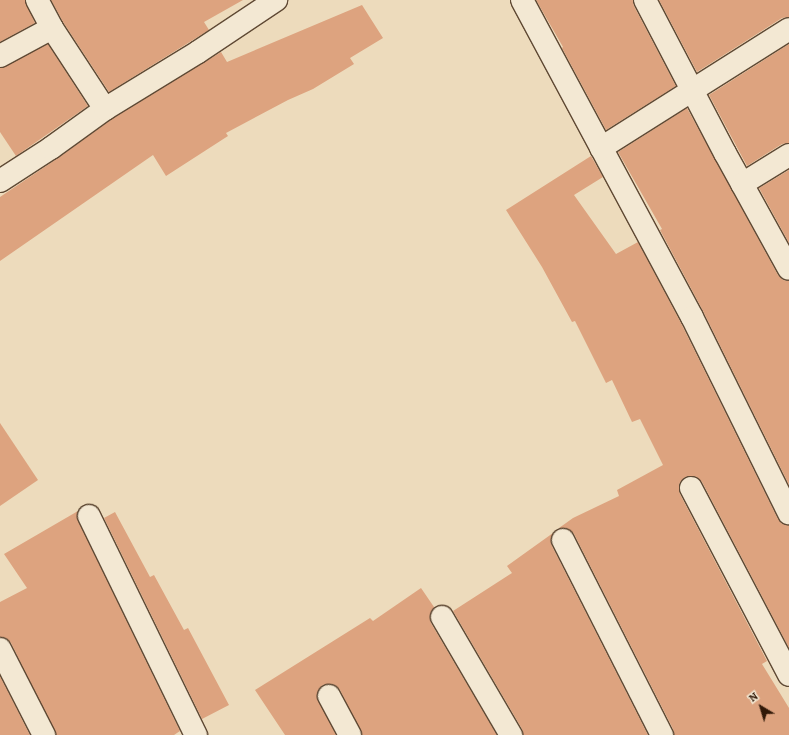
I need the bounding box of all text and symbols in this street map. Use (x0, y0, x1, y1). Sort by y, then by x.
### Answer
north arrow (741, 687, 781, 727)
text: N (746, 689, 761, 706)

